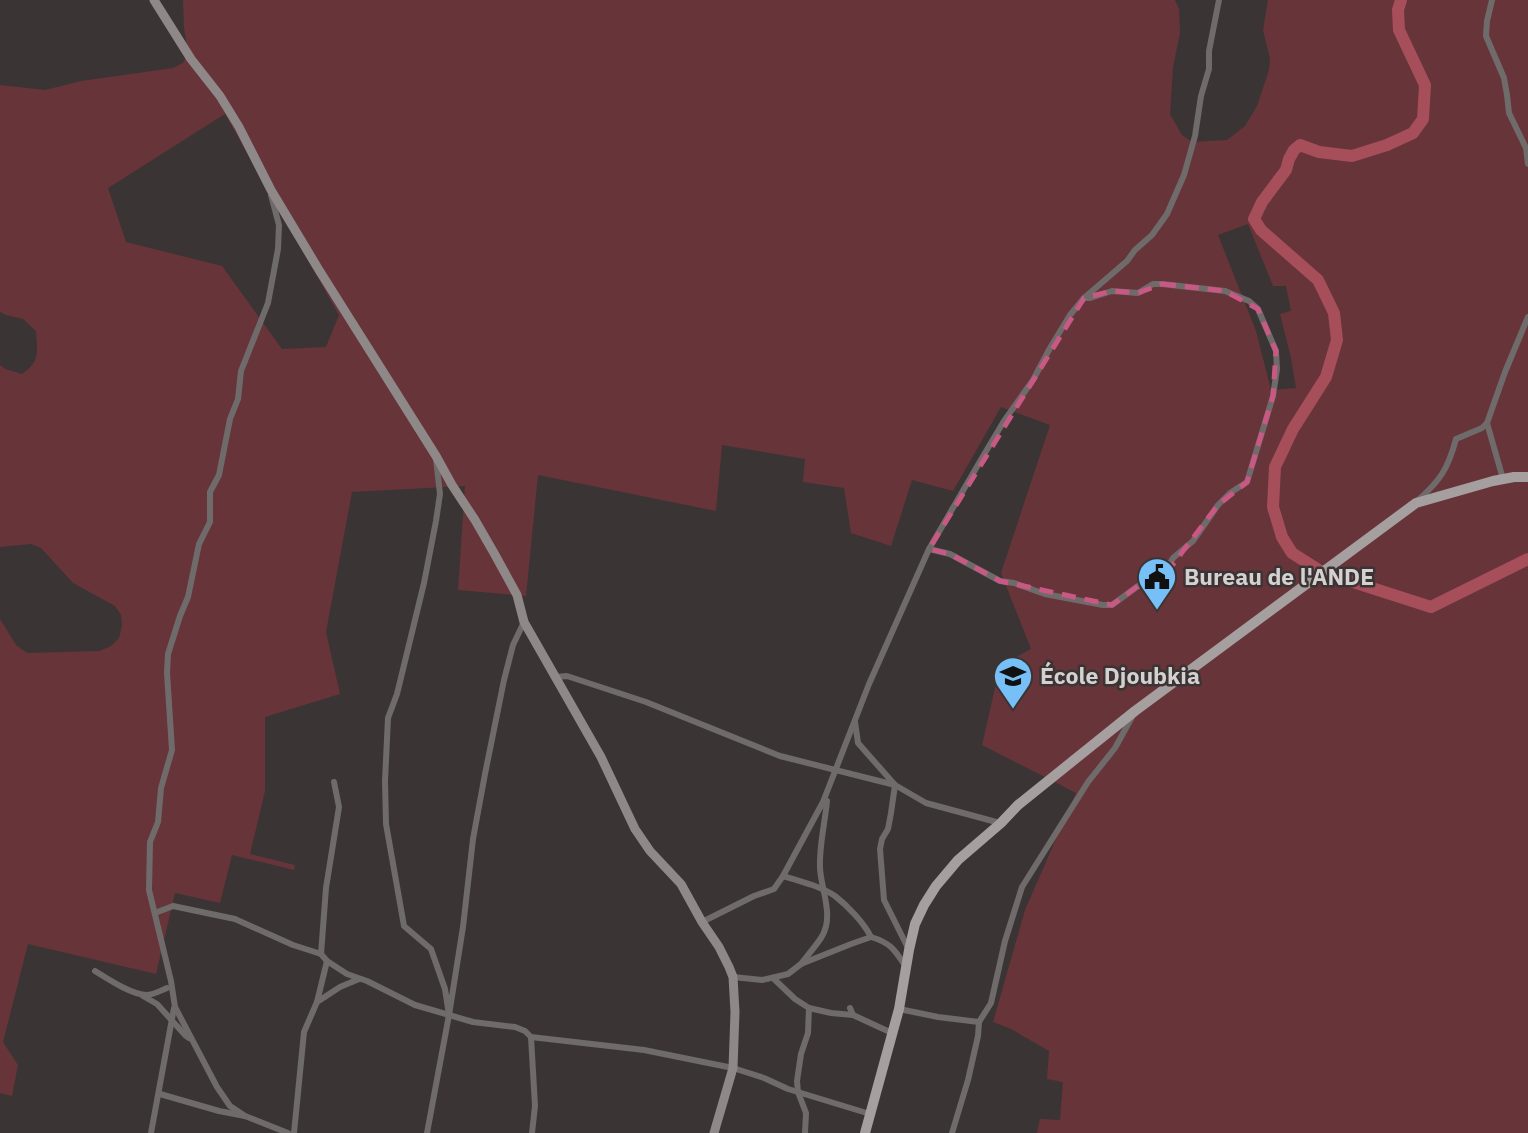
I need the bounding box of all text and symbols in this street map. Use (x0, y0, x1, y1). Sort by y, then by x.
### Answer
public building icon: Bureau de l'ANDE (1136, 556, 1178, 611)
place label: Bureau de l'ANDE (1184, 561, 1374, 591)
school or university icon: École Djoubkia (992, 655, 1034, 710)
place label: École Djoubkia (1040, 660, 1200, 690)

